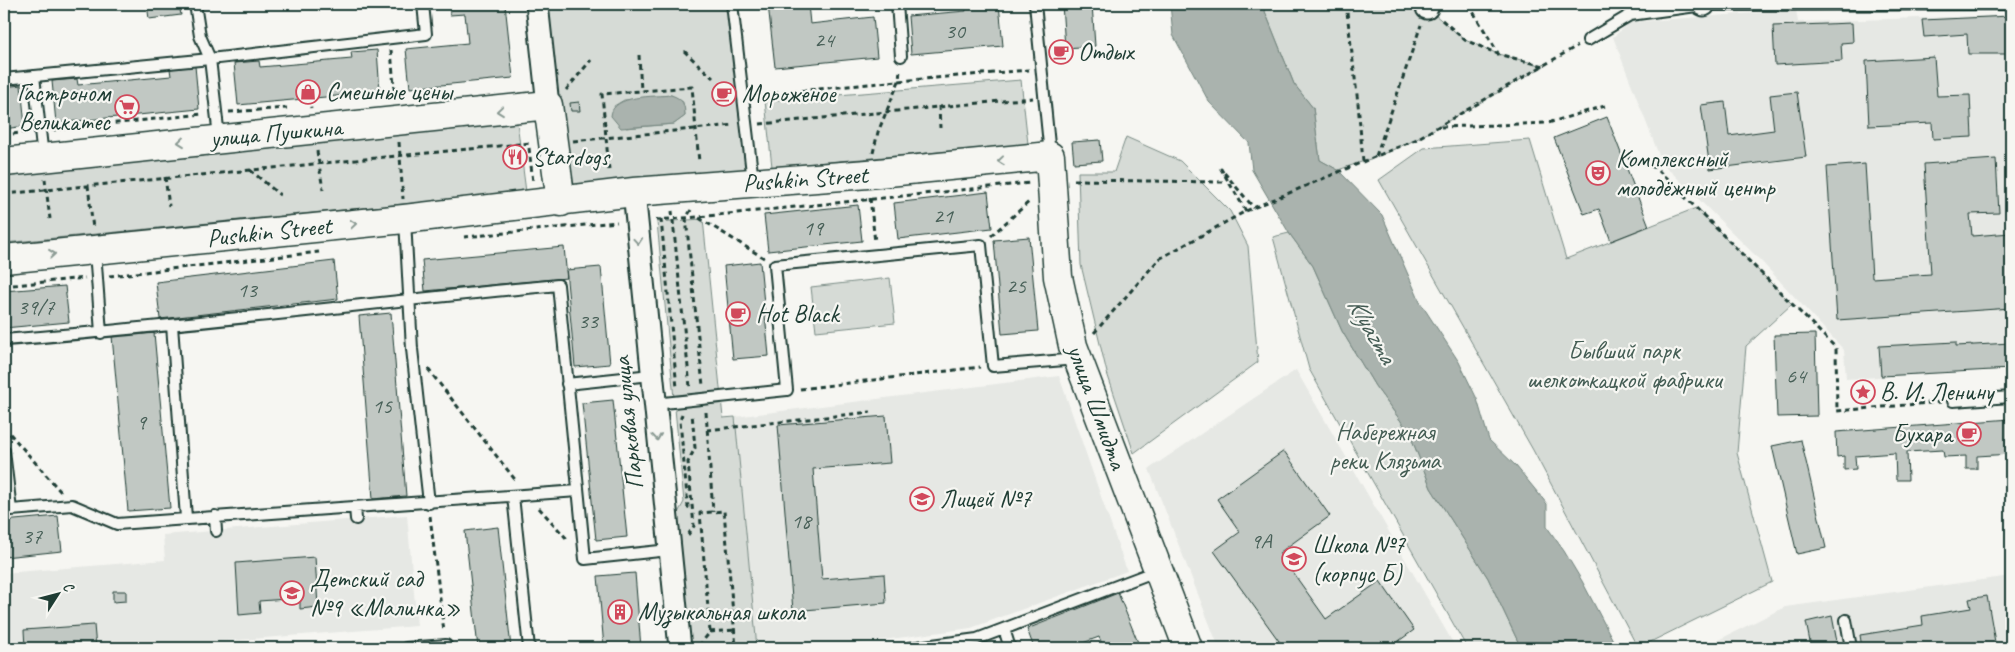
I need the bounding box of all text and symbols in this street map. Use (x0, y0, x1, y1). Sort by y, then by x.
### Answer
house number: 30 (945, 17, 967, 45)
house number: 24 (814, 26, 836, 54)
place label: Отдых (1078, 36, 1136, 68)
cafe icon: Отдых (1048, 39, 1074, 65)
place label: Смешные цены (326, 76, 454, 108)
place label: Гастроном Великатес (17, 77, 112, 138)
place label: Мороженое (742, 78, 837, 110)
shop icon: Смешные цены (295, 79, 321, 105)
cafe icon: Мороженое (711, 81, 737, 107)
supermarket icon: Гастроном Великатес (114, 94, 140, 120)
one-way arrow (495, 105, 503, 116)
street label: улица Пушкина (207, 111, 346, 155)
one-way arrow (177, 136, 185, 147)
place label: Stardogs (532, 141, 611, 173)
place label: Комплексный молодёжный центр (1616, 143, 1776, 204)
restaurant icon: Stardogs (502, 144, 528, 170)
one-way arrow (997, 155, 1005, 166)
street label: Pushkin Street (742, 158, 871, 199)
theatre icon: Комплексный молодёжный центр (1585, 160, 1611, 186)
house number: 21 (933, 202, 954, 230)
street label: Pushkin Street (205, 209, 336, 254)
house number: 19 (803, 214, 825, 242)
one-way arrow (350, 219, 358, 230)
one-way arrow (632, 237, 643, 245)
one-way arrow (49, 249, 57, 260)
house number: 25 (1006, 272, 1027, 300)
house number: 13 (237, 276, 259, 304)
water label: Klyazma (1340, 291, 1405, 371)
house number: 39/7 (18, 293, 56, 321)
place label: Hot Black (756, 298, 841, 330)
cafe icon: Hot Black (725, 301, 751, 327)
house number: 33 (578, 307, 600, 335)
park label: Бывший парк шелкоткацкой фабрики (1527, 335, 1723, 396)
street label: улица Шмидта (1059, 338, 1135, 476)
street label: Парковая улица (605, 353, 651, 491)
house number: 64 (1786, 362, 1808, 390)
place label: В. И. Ленину (1880, 376, 1996, 408)
place icon: В. И. Ленину (1850, 379, 1876, 405)
house number: 15 (372, 392, 393, 420)
house number: 9 (136, 408, 148, 436)
park label: Набережная реки Клязьма (1330, 416, 1442, 478)
place label: Бухара (1892, 418, 1955, 450)
cafe icon: Бухара (1956, 421, 1982, 447)
one-way arrow (652, 434, 663, 442)
place label: Лицей №7 (940, 483, 1033, 515)
school or university icon: Лицей №7 (909, 486, 935, 512)
house number: 18 (791, 507, 813, 535)
house number: 37 (22, 522, 43, 550)
house number: 9А (1251, 527, 1272, 555)
place label: Школа №7 (корпус Б) (1312, 529, 1407, 590)
school or university icon: Школа №7 (корпус Б) (1281, 546, 1307, 572)
place label: Детский сад №9 «Малинка» (310, 563, 461, 624)
north arrow (32, 570, 82, 620)
text: С (59, 579, 78, 596)
school or university icon: Детский сад №9 «Малинка» (279, 580, 305, 606)
place label: Музыкальная школа (638, 596, 807, 629)
building icon: Музыкальная школа (607, 599, 633, 625)

